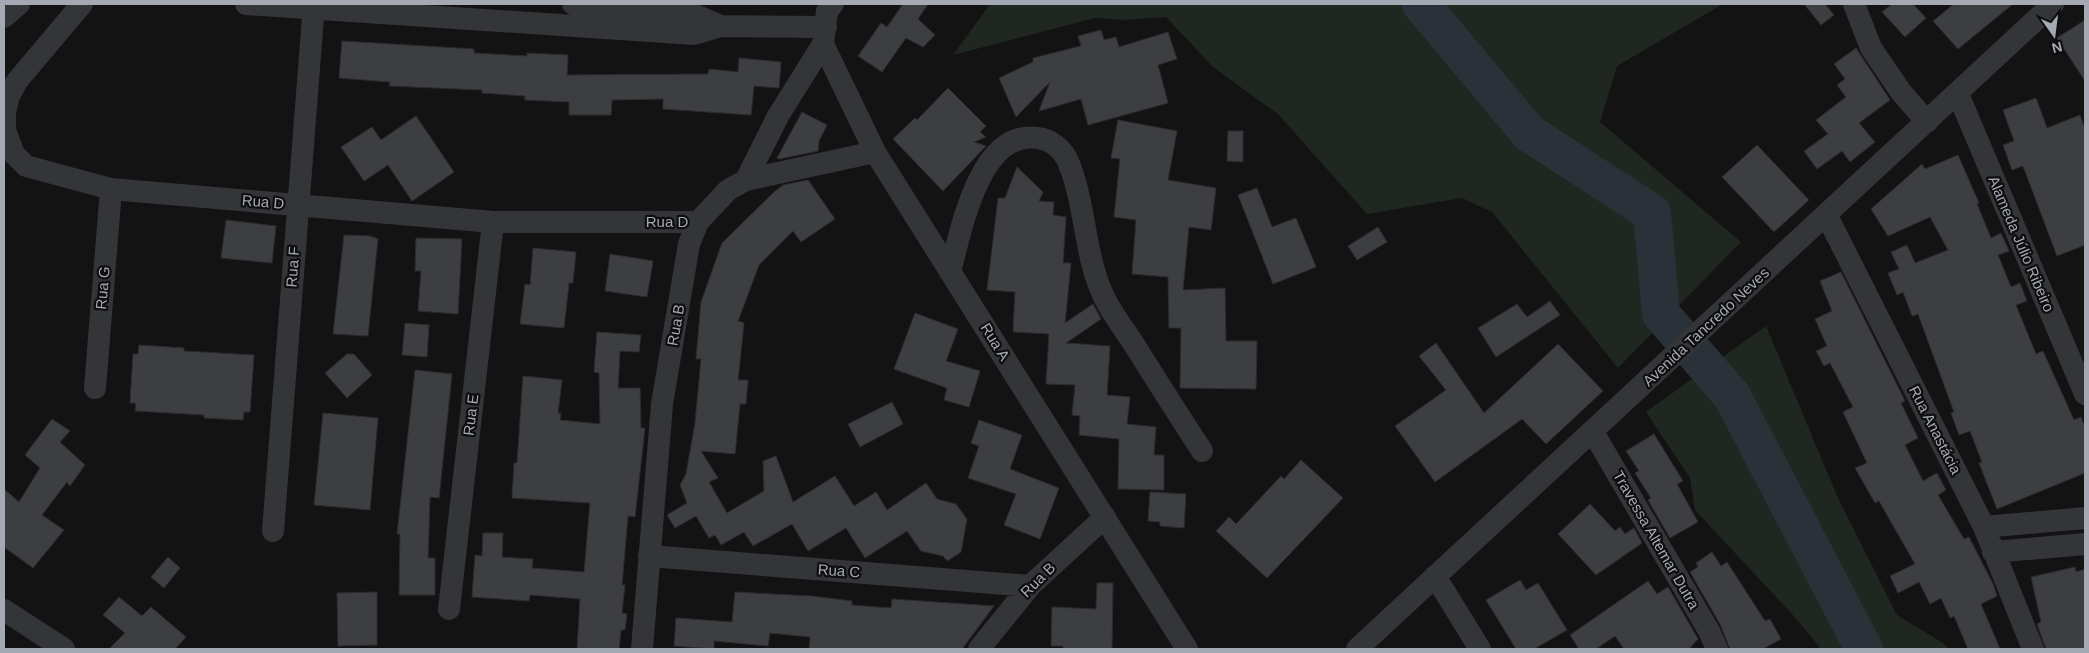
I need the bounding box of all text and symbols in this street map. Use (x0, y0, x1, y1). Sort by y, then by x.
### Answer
north arrow (2029, 10, 2079, 60)
text: N (2050, 39, 2064, 57)
street label: Alameda Júlio Ribeiro (1985, 173, 2058, 314)
street label: Rua D (241, 191, 285, 212)
street label: Rua D (646, 213, 688, 230)
street label: Rua F (283, 246, 302, 288)
street label: Avenida Tancredo Neves (1639, 264, 1772, 390)
street label: Rua G (92, 266, 113, 310)
street label: Rua B (664, 303, 687, 347)
street label: Rua A (977, 320, 1013, 364)
street label: Rua Anastácia (1906, 383, 1965, 477)
street label: Rua E (460, 393, 481, 437)
street label: Travessa Altemar Dutra (1610, 468, 1703, 613)
street label: Rua B (1017, 559, 1058, 600)
street label: Rua C (817, 561, 861, 580)

